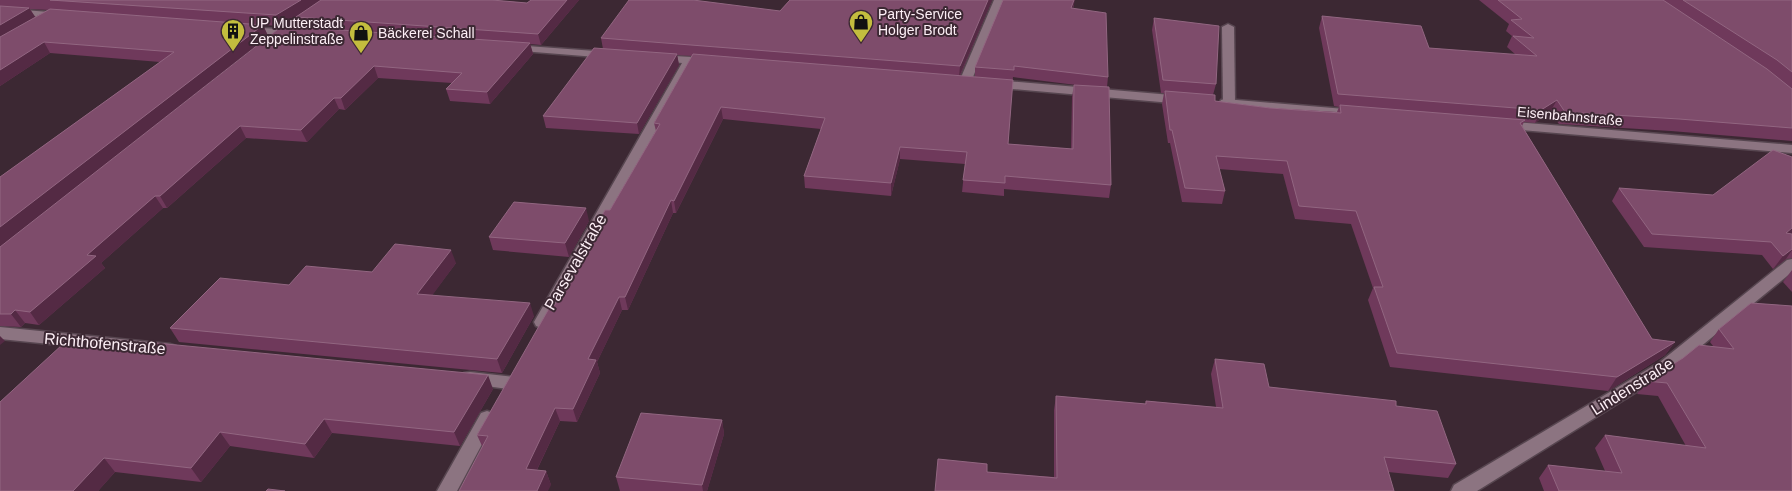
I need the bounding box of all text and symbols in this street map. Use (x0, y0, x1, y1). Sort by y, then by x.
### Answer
place label: Party-Service Holger Brodt (878, 6, 962, 38)
shop icon: Party-Service Holger Brodt (848, 9, 874, 43)
place label: UP Mutterstadt Zeppelinstraße (250, 15, 344, 47)
building icon: UP Mutterstadt Zeppelinstraße (220, 18, 246, 52)
shop icon: Bäckerei Schall (348, 20, 374, 54)
place label: Bäckerei Schall (378, 25, 475, 41)
street label: Eisenbahnstraße (1517, 103, 1624, 129)
street label: Parsevalstraße (541, 211, 610, 313)
street label: Richthofenstraße (44, 330, 166, 357)
street label: Lindenstraße (1588, 354, 1676, 418)

